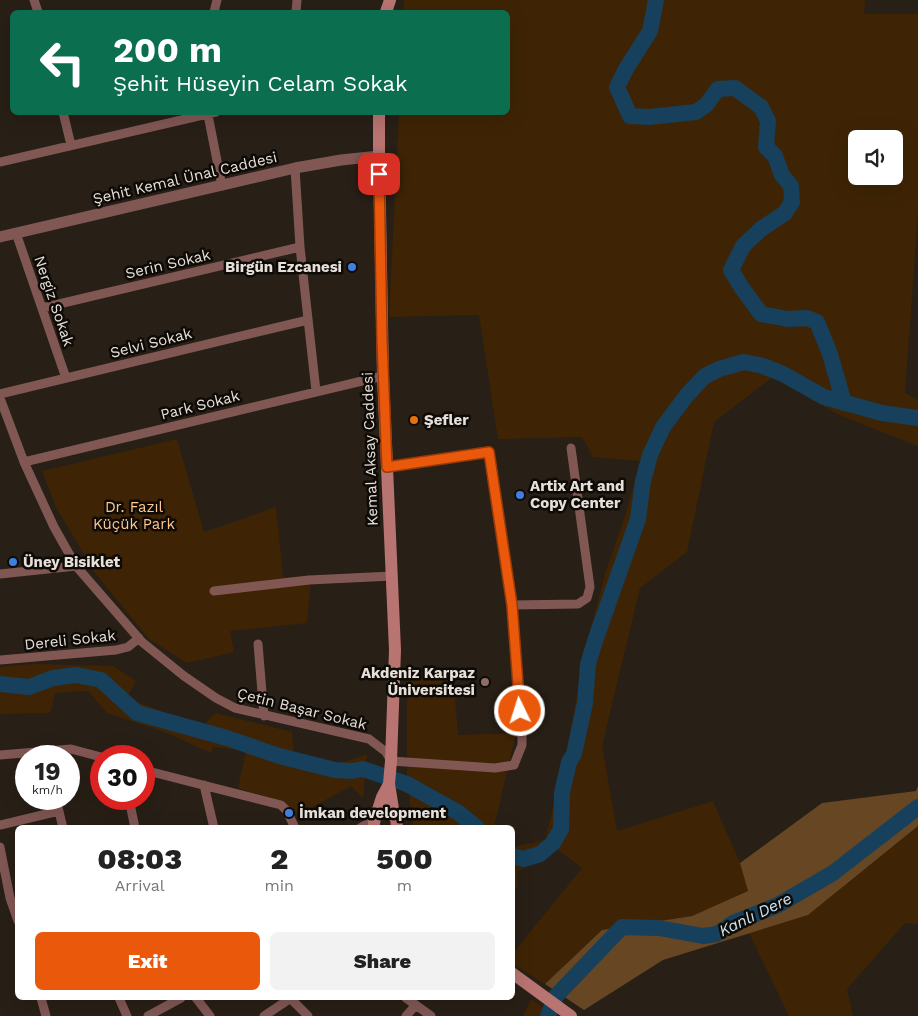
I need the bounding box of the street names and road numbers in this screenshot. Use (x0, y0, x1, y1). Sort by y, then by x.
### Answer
street label: Şehit Kemal Ünal Caddesi (91, 148, 279, 208)
street label: Serin Sokak (124, 245, 213, 283)
street label: Nergiz Sokak (30, 253, 78, 349)
street label: Selvi Sokak (108, 324, 194, 362)
street label: Kemal Aksay Caddesi (358, 372, 382, 526)
street label: Park Sokak (159, 386, 242, 424)
street label: Dereli Sokak (23, 626, 117, 654)
street label: Çetin Başar Sokak (235, 684, 369, 734)

